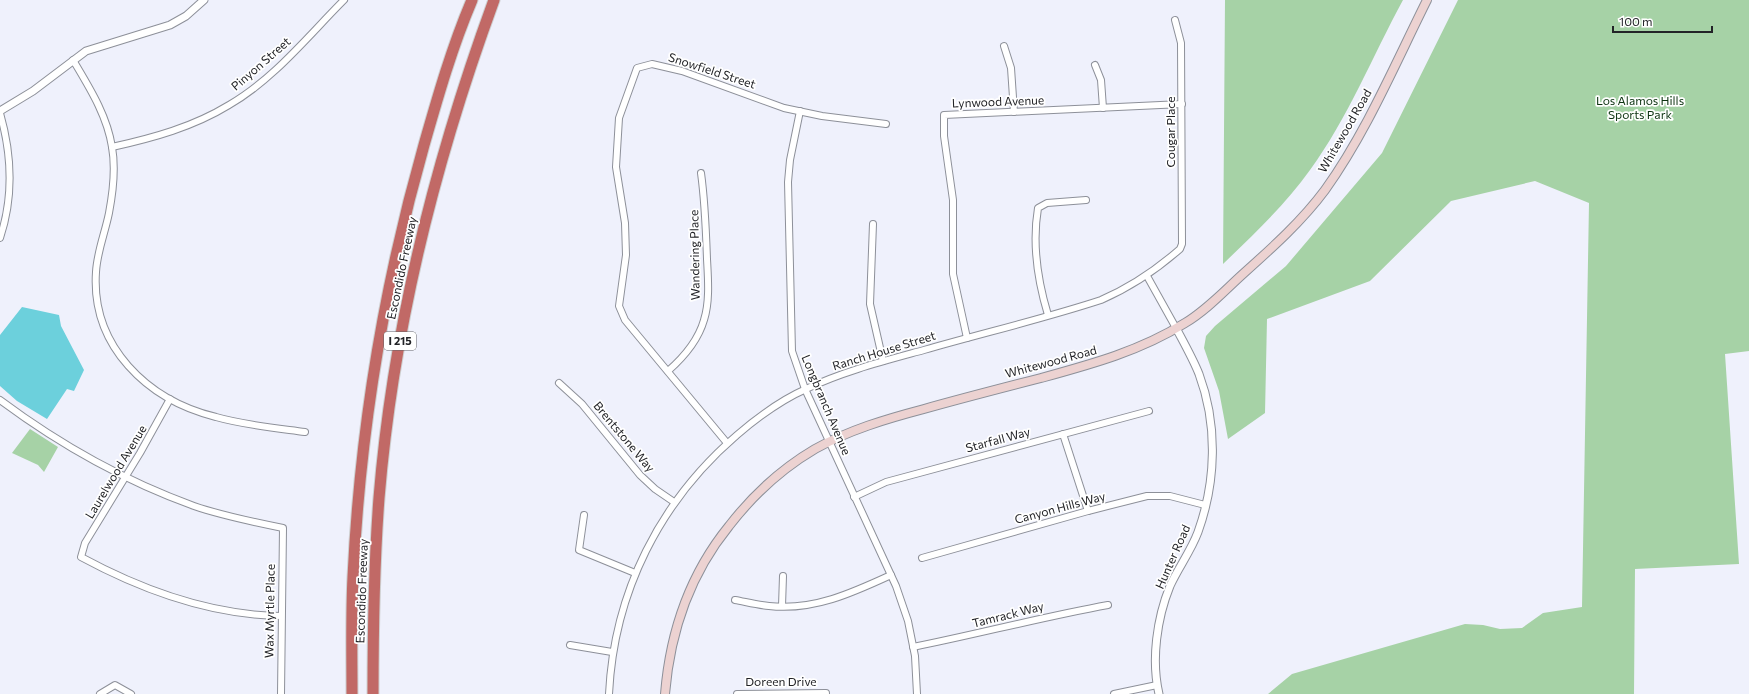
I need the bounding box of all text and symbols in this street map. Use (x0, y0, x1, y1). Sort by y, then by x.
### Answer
scale bar (1613, 8, 1712, 34)
text: 100 m (1619, 14, 1653, 28)
street label: Pinyon Street (228, 34, 293, 93)
street label: Snowfield Street (667, 49, 758, 91)
street label: Whitewood Road (1315, 86, 1374, 175)
street label: Lynwood Avenue (952, 92, 1044, 110)
park label: Los Alamos Hills Sports Park (1596, 93, 1684, 121)
street label: Cougar Place (1163, 97, 1177, 168)
street label: Wandering Place (686, 210, 702, 300)
street label: Escondido Freeway (383, 215, 419, 320)
street label: Ranch House Street (830, 328, 937, 372)
road number: I 215 (384, 332, 416, 350)
street label: Whitewood Road (1003, 342, 1098, 380)
street label: Longbranch Avenue (799, 352, 854, 457)
street label: Brentstone Way (591, 398, 658, 474)
street label: Laurelwood Avenue (82, 422, 149, 521)
street label: Starfall Way (964, 424, 1032, 454)
street label: Canyon Hills Way (1013, 488, 1107, 526)
street label: Hunter Road (1152, 522, 1193, 591)
street label: Escondido Freeway (352, 538, 370, 643)
street label: Wax Myrtle Place (261, 564, 277, 658)
street label: Tamrack Way (971, 598, 1045, 630)
street label: Doreen Drive (745, 674, 817, 688)

